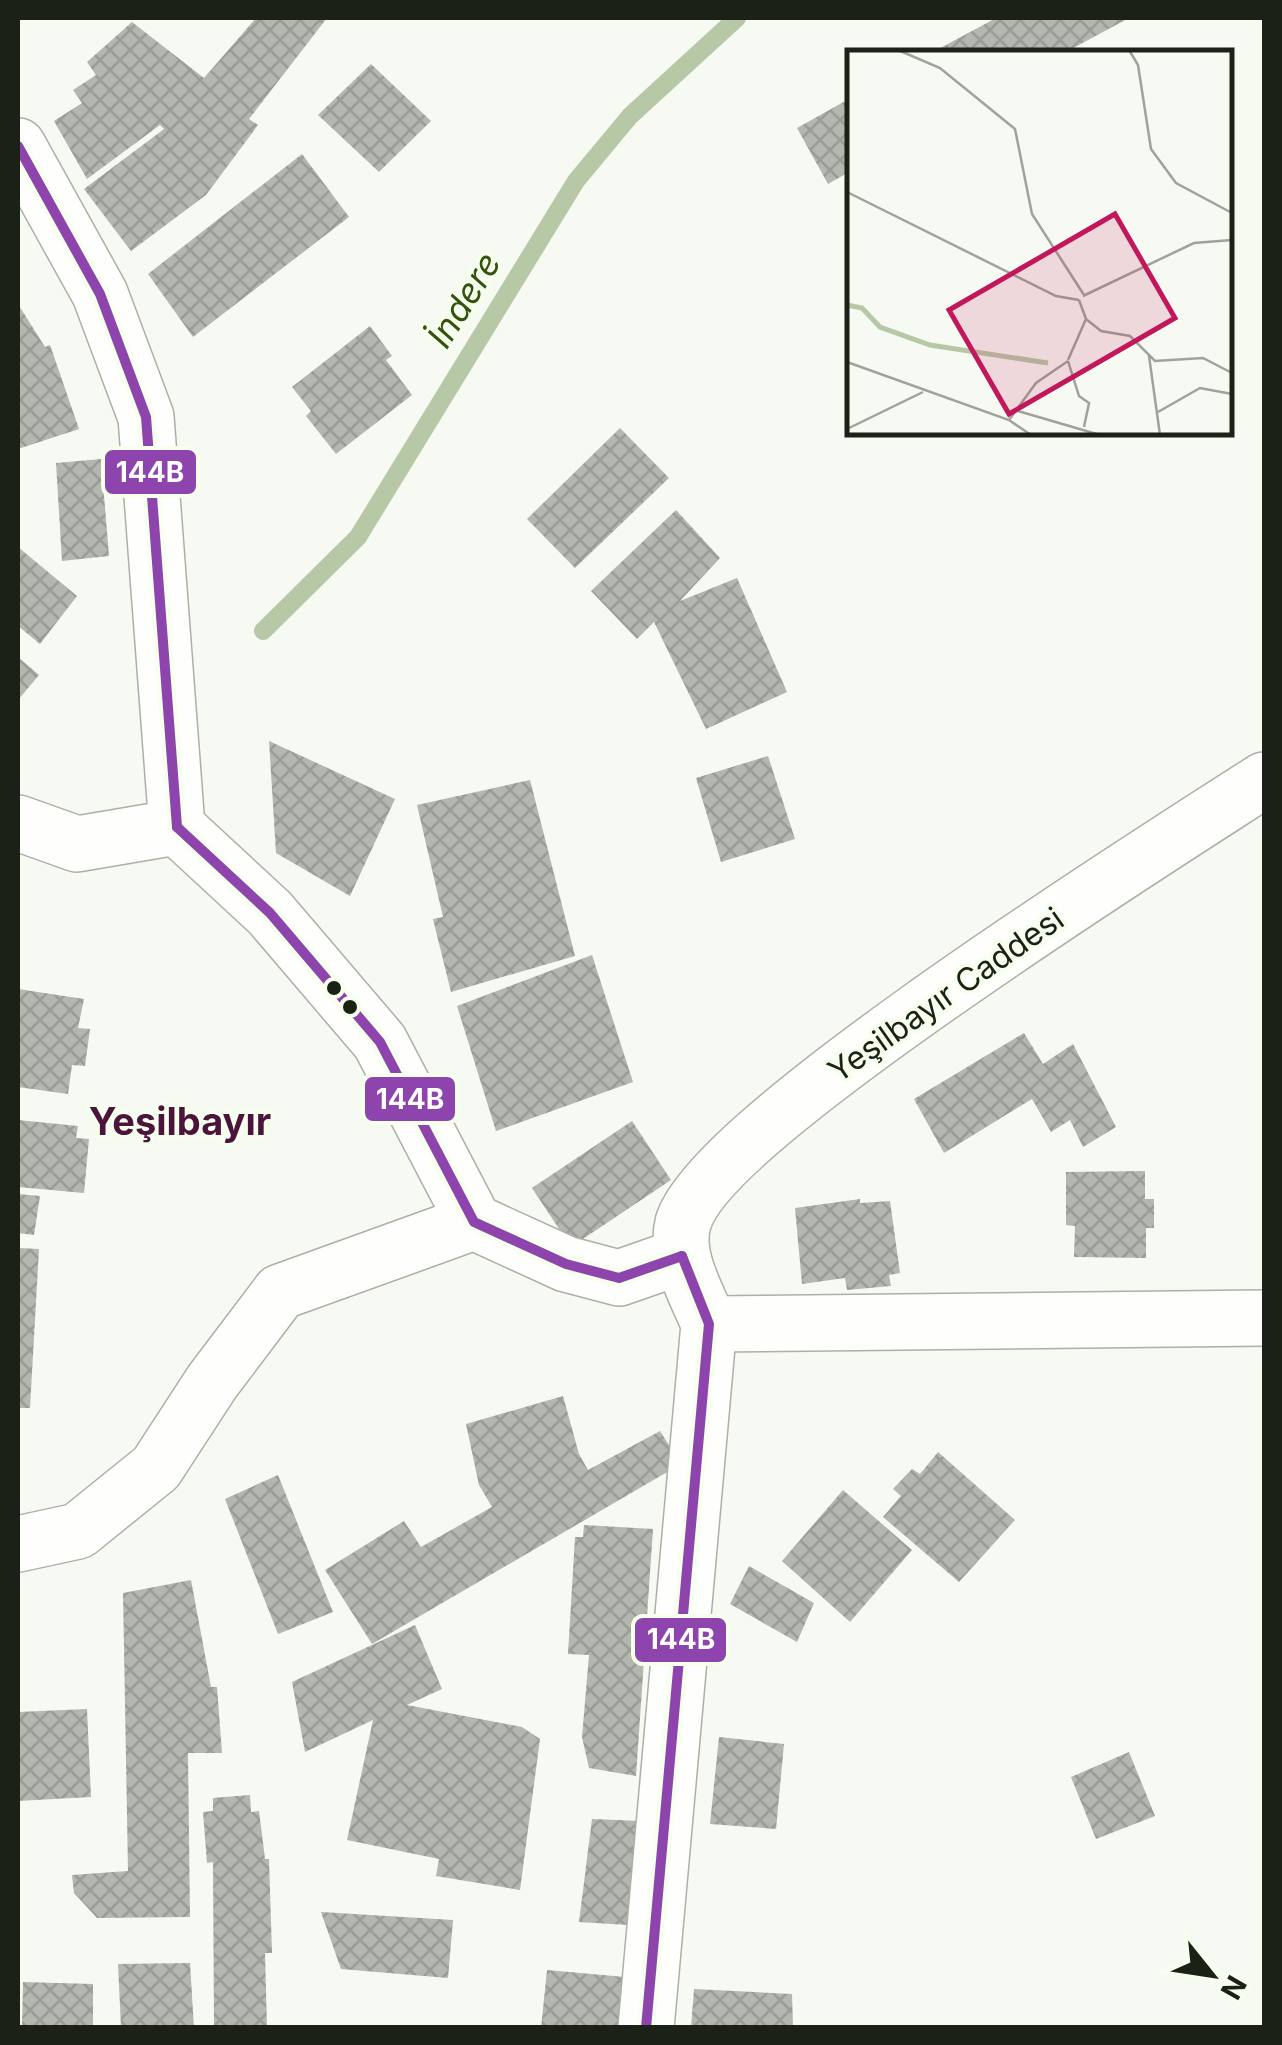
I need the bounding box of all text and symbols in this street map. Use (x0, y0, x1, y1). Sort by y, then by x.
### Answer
inset map (847, 50, 1232, 435)
water label: İndere (418, 244, 509, 355)
line badge: 144B (103, 448, 198, 496)
text: 144B (116, 455, 184, 489)
street label: Yeşilbayır Caddesi (821, 899, 1071, 1090)
unlabelled marker (324, 978, 344, 998)
unlabelled marker (340, 997, 360, 1017)
line badge: 144B (363, 1075, 457, 1123)
text: 144B (376, 1082, 444, 1116)
district label: Yeşilbayır (89, 1098, 271, 1144)
line badge: 144B (633, 1616, 728, 1664)
text: 144B (647, 1622, 715, 1656)
north arrow (1162, 1925, 1262, 2025)
text: N (1214, 1970, 1254, 2005)

